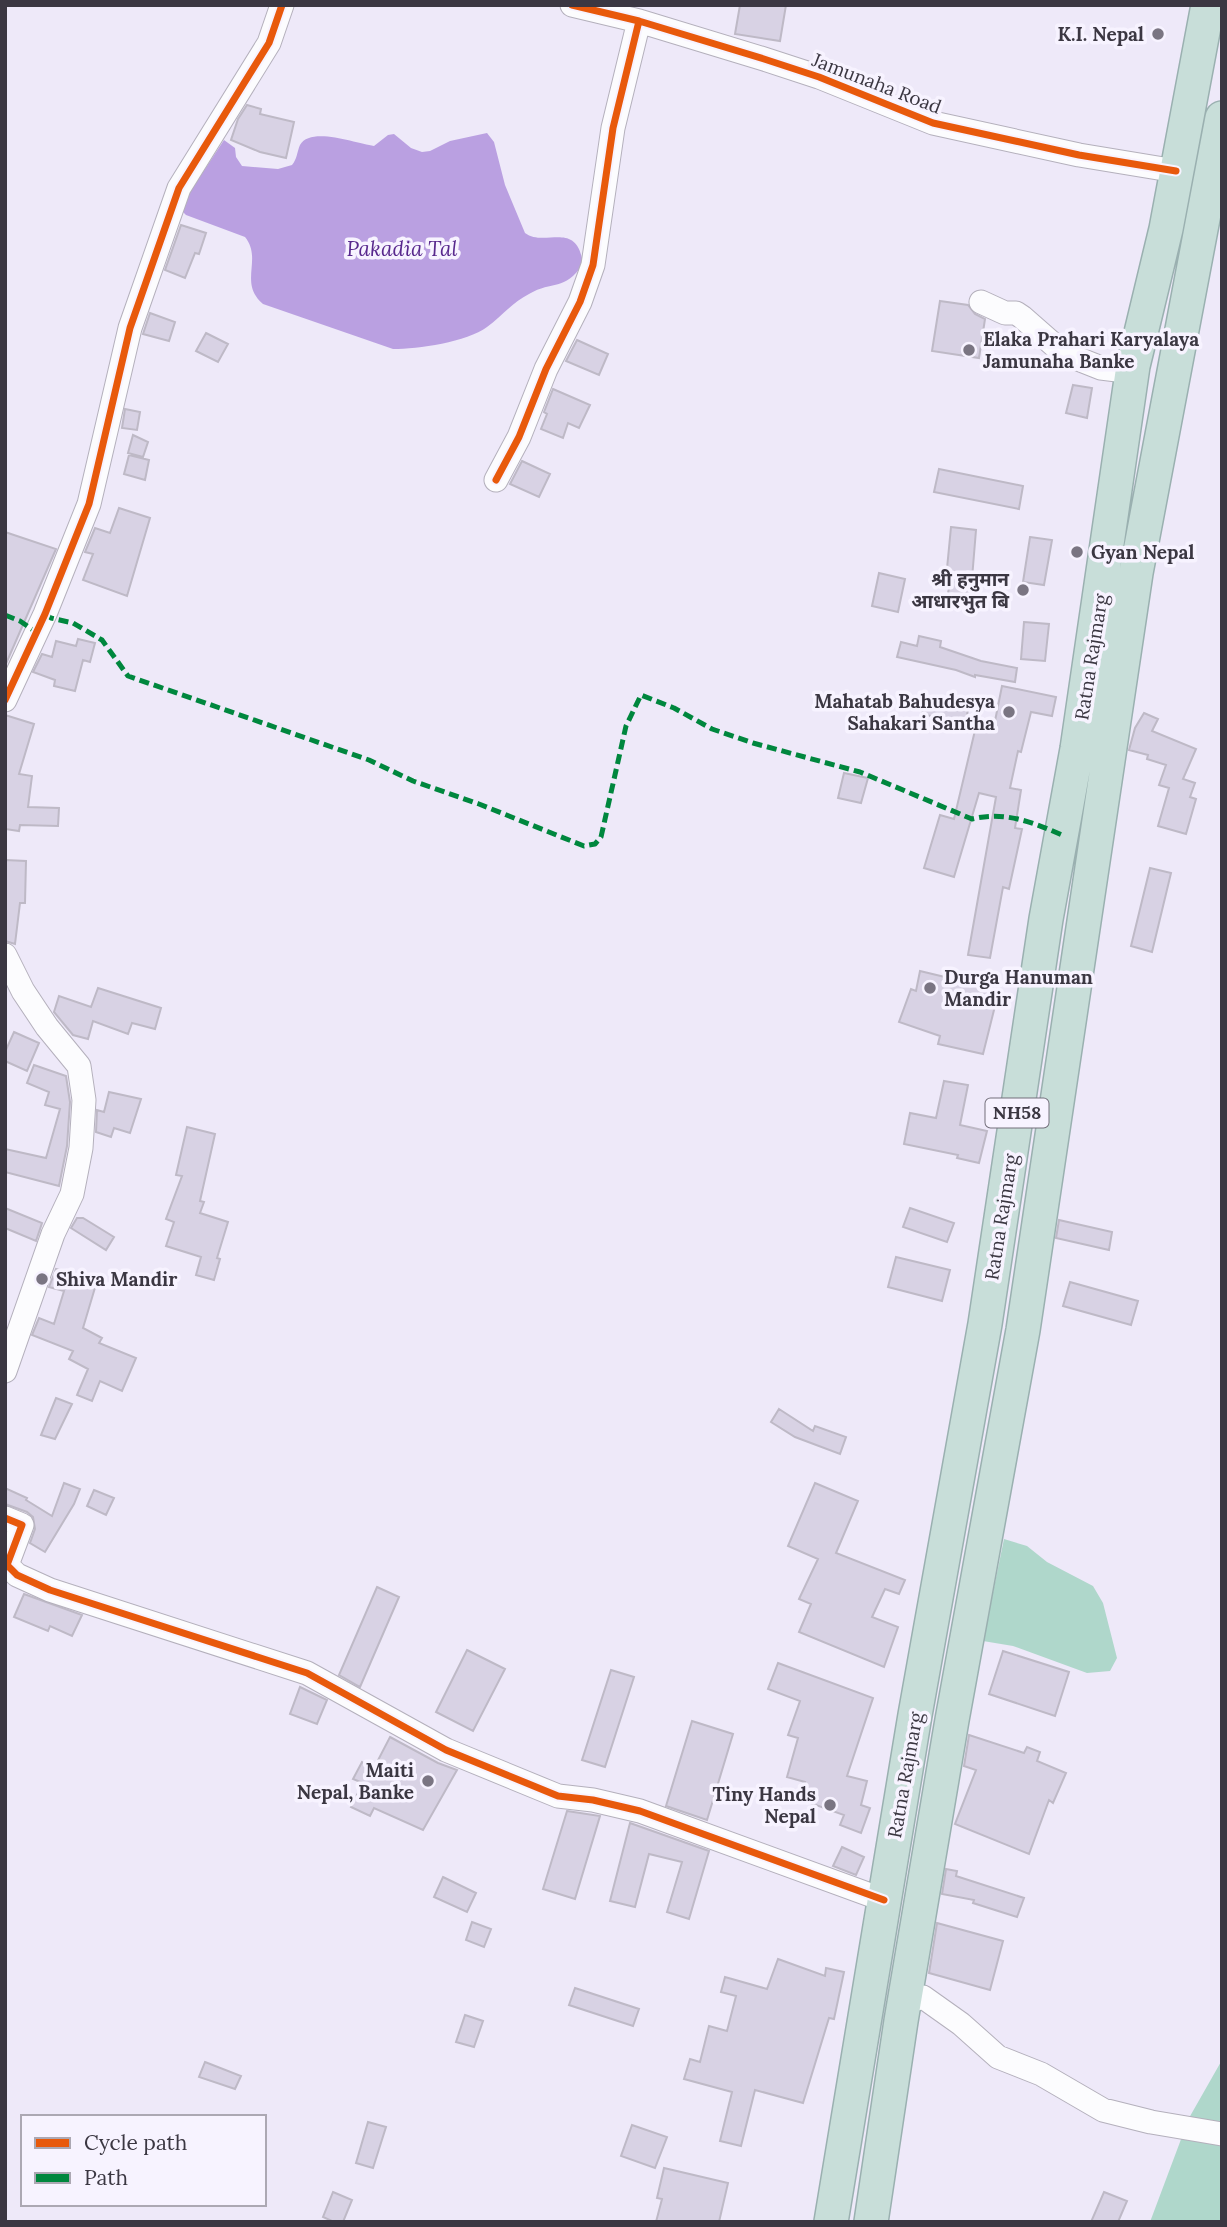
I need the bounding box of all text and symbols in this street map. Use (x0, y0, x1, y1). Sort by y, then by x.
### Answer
place label: K.I. Nepal (1058, 22, 1144, 46)
marker: K.I. Nepal (1150, 26, 1166, 42)
street label: Jamunaha Road (808, 47, 945, 119)
water label: Pakadia Tal (346, 235, 458, 262)
place label: Elaka Prahari Karyalaya Jamunaha Banke (983, 327, 1199, 373)
marker: Elaka Prahari Karyalaya Jamunaha Banke (961, 342, 977, 358)
place label: Gyan Nepal (1091, 540, 1194, 564)
marker: Gyan Nepal (1069, 544, 1085, 560)
place label: श्री हनुमान आधारभुत बि (911, 567, 1010, 614)
marker: श्री हनुमान आधारभुत बि (1015, 582, 1031, 598)
street label: Ratna Rajmarg (1069, 592, 1113, 722)
place label: Mahatab Bahudesya Sahakari Santha (814, 689, 995, 735)
marker: Mahatab Bahudesya Sahakari Santha (1001, 704, 1017, 720)
place label: Durga Hanuman Mandir (944, 965, 1093, 1011)
marker: Durga Hanuman Mandir (922, 980, 938, 996)
road number: NH58 (986, 1098, 1048, 1128)
street label: Ratna Rajmarg (979, 1152, 1023, 1282)
place label: Shiva Mandir (56, 1267, 177, 1291)
marker: Shiva Mandir (34, 1271, 50, 1287)
street label: Ratna Rajmarg (882, 1710, 928, 1840)
place label: Maiti Nepal, Banke (297, 1758, 414, 1804)
marker: Maiti Nepal, Banke (420, 1773, 436, 1789)
place label: Tiny Hands Nepal (713, 1782, 816, 1828)
marker: Tiny Hands Nepal (822, 1797, 838, 1813)
legend (21, 2115, 266, 2206)
text: Cycle path (84, 2129, 187, 2156)
text: Path (84, 2164, 128, 2191)

